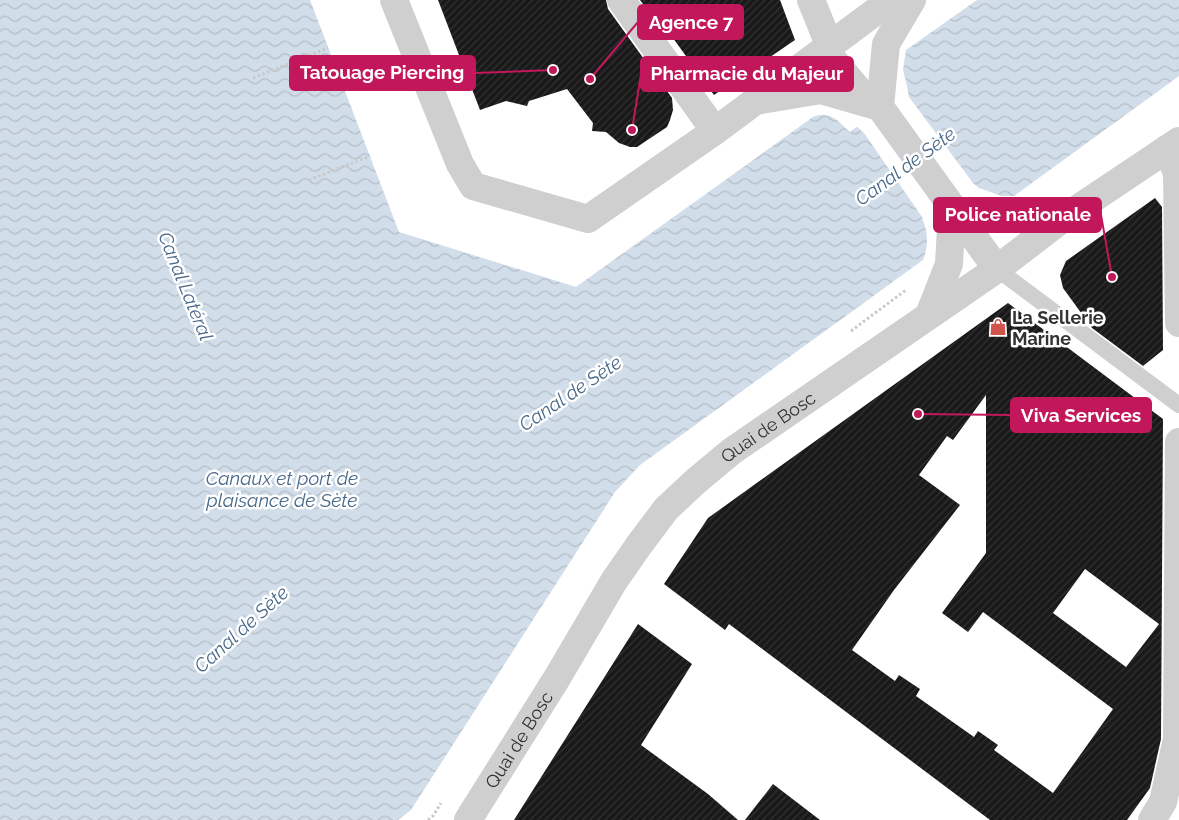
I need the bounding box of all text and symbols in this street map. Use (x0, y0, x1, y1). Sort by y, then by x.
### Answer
callout: Agence 7 (638, 5, 743, 39)
text: Agence 7 (649, 11, 734, 33)
callout: Tatouage Piercing (290, 56, 475, 90)
callout: Pharmacie du Majeur (641, 57, 853, 91)
text: Tatouage Piercing (300, 61, 464, 83)
text: Pharmacie du Majeur (651, 62, 844, 84)
water label: Canal de Sète (851, 122, 959, 210)
callout: Police nationale (934, 198, 1101, 232)
text: Police nationale (945, 203, 1091, 225)
water label: Canal Latéral (154, 228, 218, 344)
place label: La Sellerie Marine (1012, 307, 1104, 349)
shop icon: La Sellerie Marine (988, 317, 1008, 337)
water label: Canal de Sète (515, 351, 625, 435)
street label: Quai de Bosc (716, 387, 819, 467)
callout: Viva Services (1011, 398, 1151, 432)
text: Viva Services (1021, 404, 1141, 426)
water label: Canaux et port de plaisance de Sète (206, 467, 358, 511)
water label: Canal de Sète (190, 581, 292, 677)
street label: Quai de Bosc (480, 687, 557, 792)

